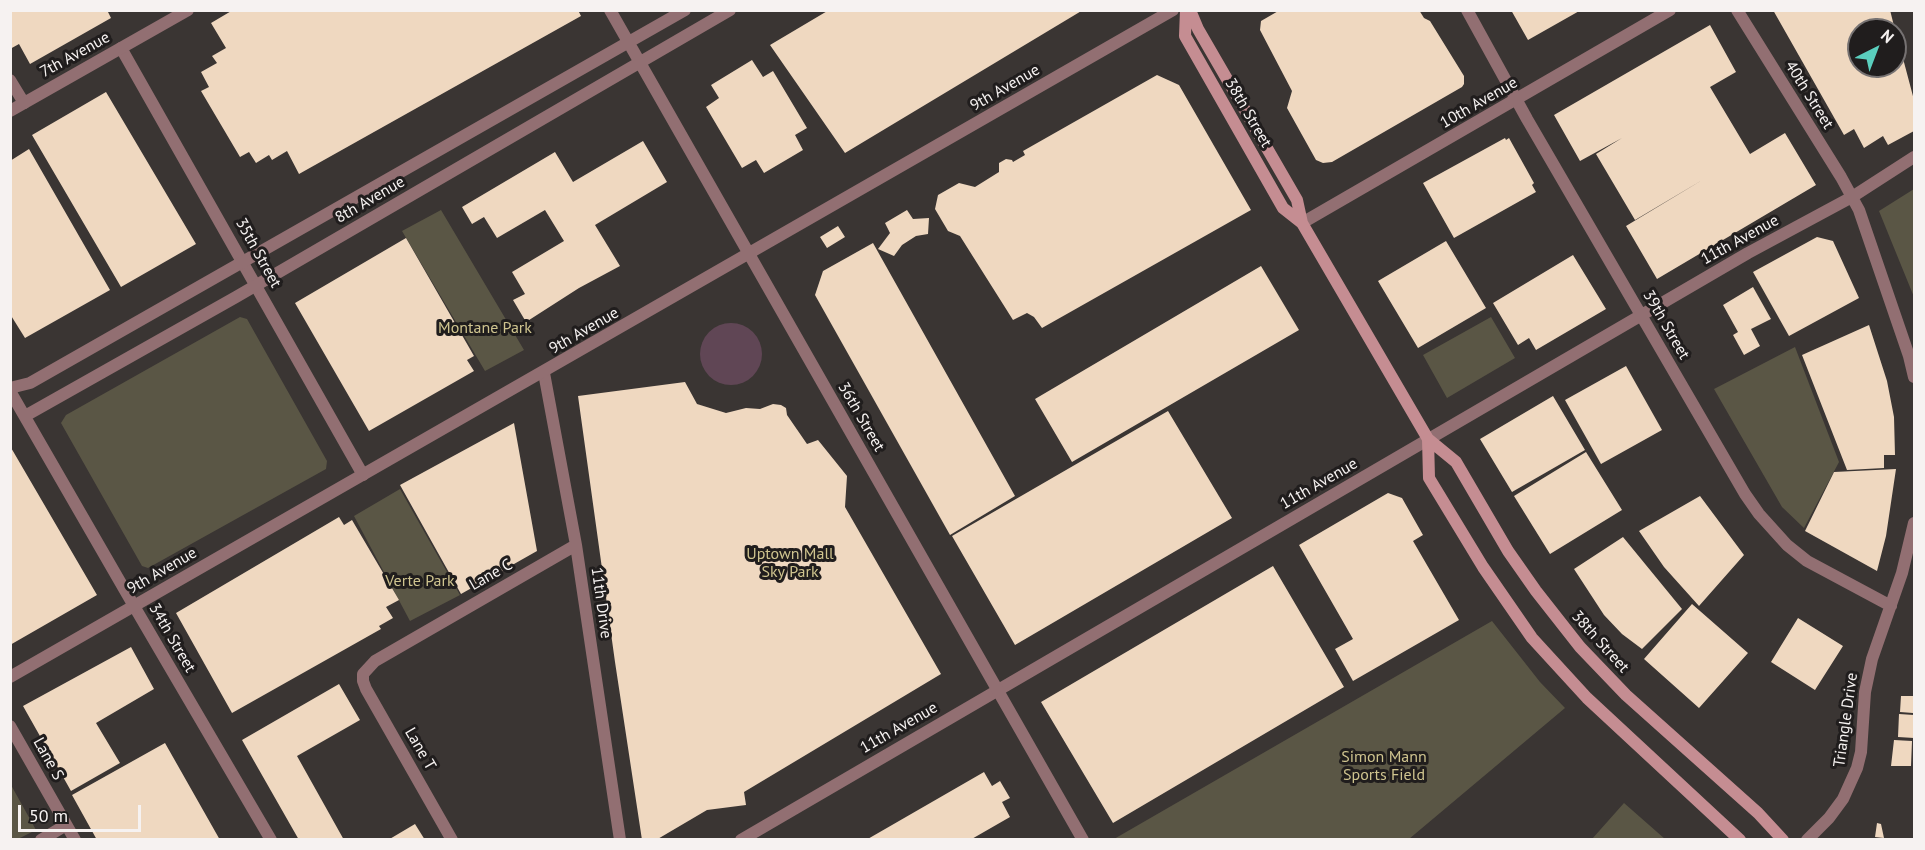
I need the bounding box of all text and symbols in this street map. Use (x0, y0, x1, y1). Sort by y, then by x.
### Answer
north arrow (1847, 18, 1907, 78)
text: N (1877, 25, 1898, 47)
street label: 7th Avenue (37, 28, 113, 82)
street label: 40th Street (1781, 57, 1837, 133)
street label: 9th Avenue (967, 60, 1043, 116)
street label: 10th Avenue (1437, 73, 1521, 133)
street label: 38th Street (1220, 75, 1276, 151)
street label: 8th Avenue (332, 172, 408, 228)
street label: 11th Avenue (1698, 211, 1782, 269)
street label: 35th Street (231, 215, 285, 291)
street label: 39th Street (1638, 287, 1694, 363)
street label: 9th Avenue (546, 303, 622, 359)
park label: Montane Park (438, 318, 532, 338)
street label: 36th Street (833, 379, 889, 455)
street label: 11th Avenue (1277, 454, 1361, 514)
street label: 9th Avenue (124, 543, 200, 599)
park label: Uptown Mall Sky Park (746, 544, 834, 582)
street label: Lane C (466, 555, 516, 595)
street label: 11th Drive (587, 566, 615, 640)
park label: Verte Park (385, 571, 455, 591)
street label: 34th Street (144, 600, 200, 676)
street label: 38th Street (1567, 607, 1633, 677)
street label: Triangle Drive (1830, 672, 1862, 768)
street label: 11th Avenue (857, 698, 941, 758)
street label: Lane T (400, 724, 440, 774)
street label: Lane S (29, 734, 67, 784)
park label: Simon Mann Sports Field (1341, 747, 1427, 785)
scale bar (21, 793, 144, 831)
text: 50 m (29, 804, 68, 827)

